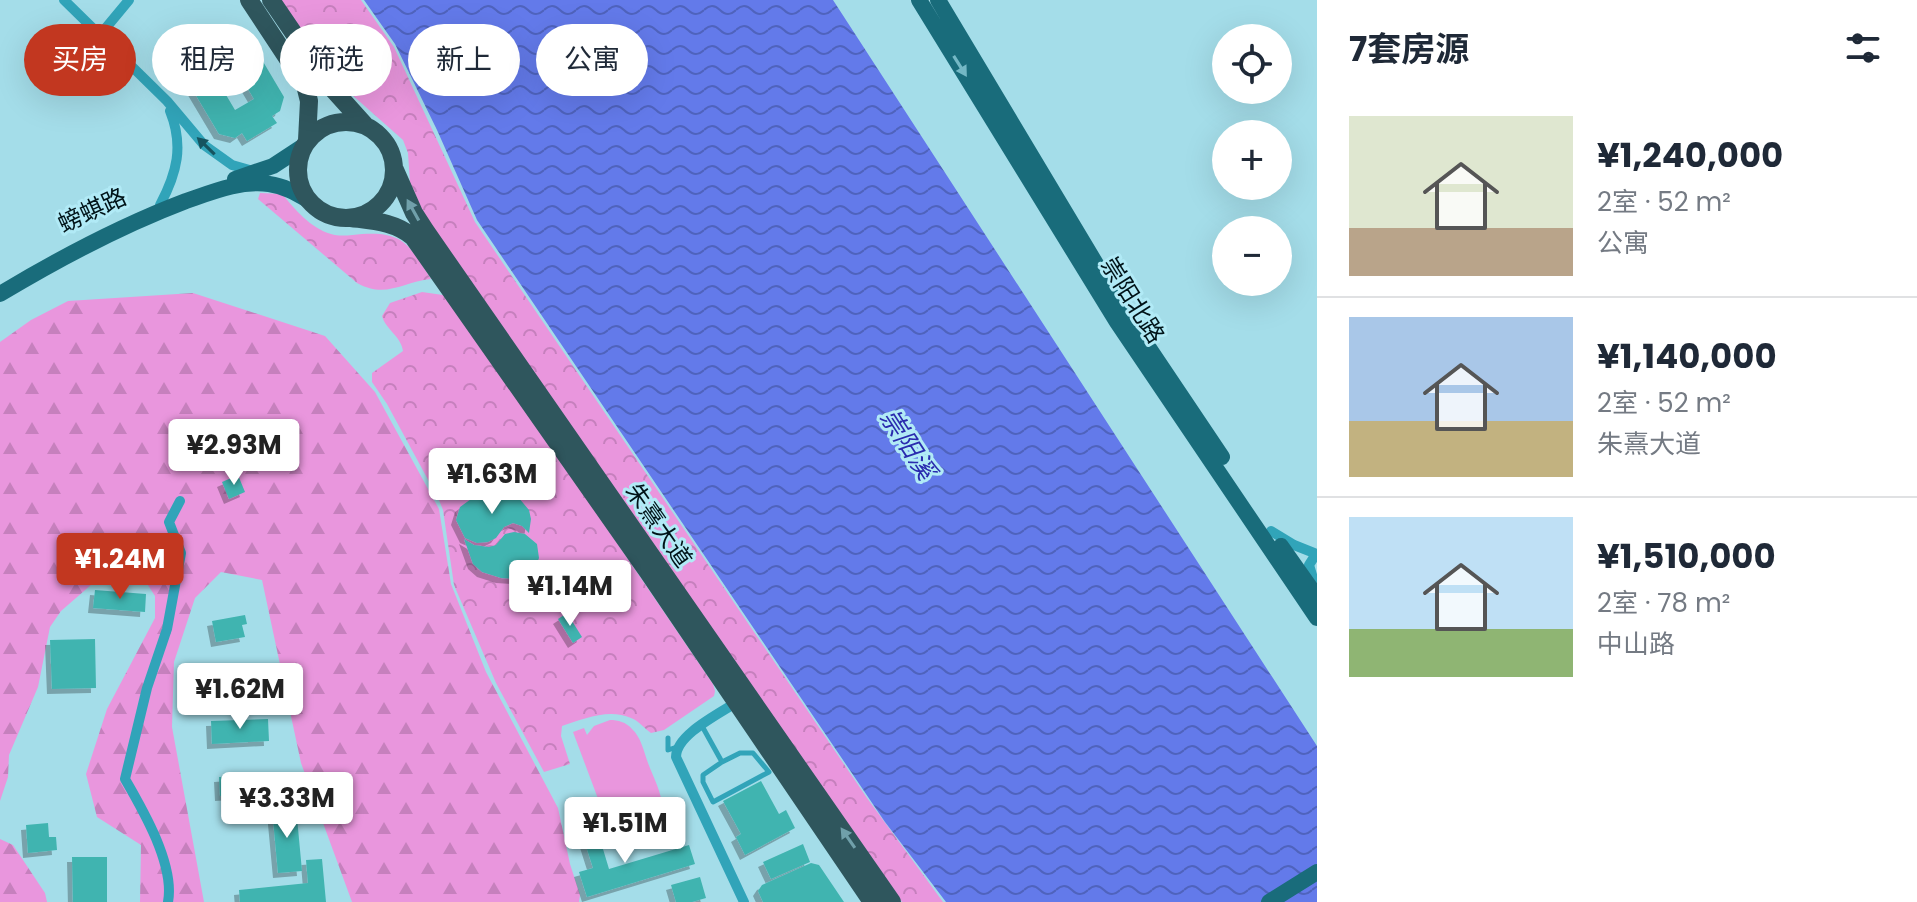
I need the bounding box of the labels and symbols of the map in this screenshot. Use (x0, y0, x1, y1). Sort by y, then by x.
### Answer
one-way arrow (952, 55, 966, 77)
one-way arrow (197, 137, 216, 155)
street label: 螃蜞路 (52, 180, 132, 240)
one-way arrow (406, 199, 420, 221)
street label: 崇阳北路 (1094, 251, 1172, 349)
water label: 崇阳溪 (872, 401, 946, 489)
pin: ¥2.93M (169, 419, 299, 487)
pin: ¥1.63M (427, 448, 557, 516)
street label: 朱熹大道 (618, 476, 700, 574)
pin: ¥1.24M (55, 533, 185, 601)
pin: ¥1.14M (505, 560, 635, 628)
pin: ¥1.62M (175, 663, 305, 731)
pin: ¥3.33M (222, 772, 352, 840)
pin: ¥1.51M (560, 797, 690, 865)
one-way arrow (841, 827, 856, 848)

